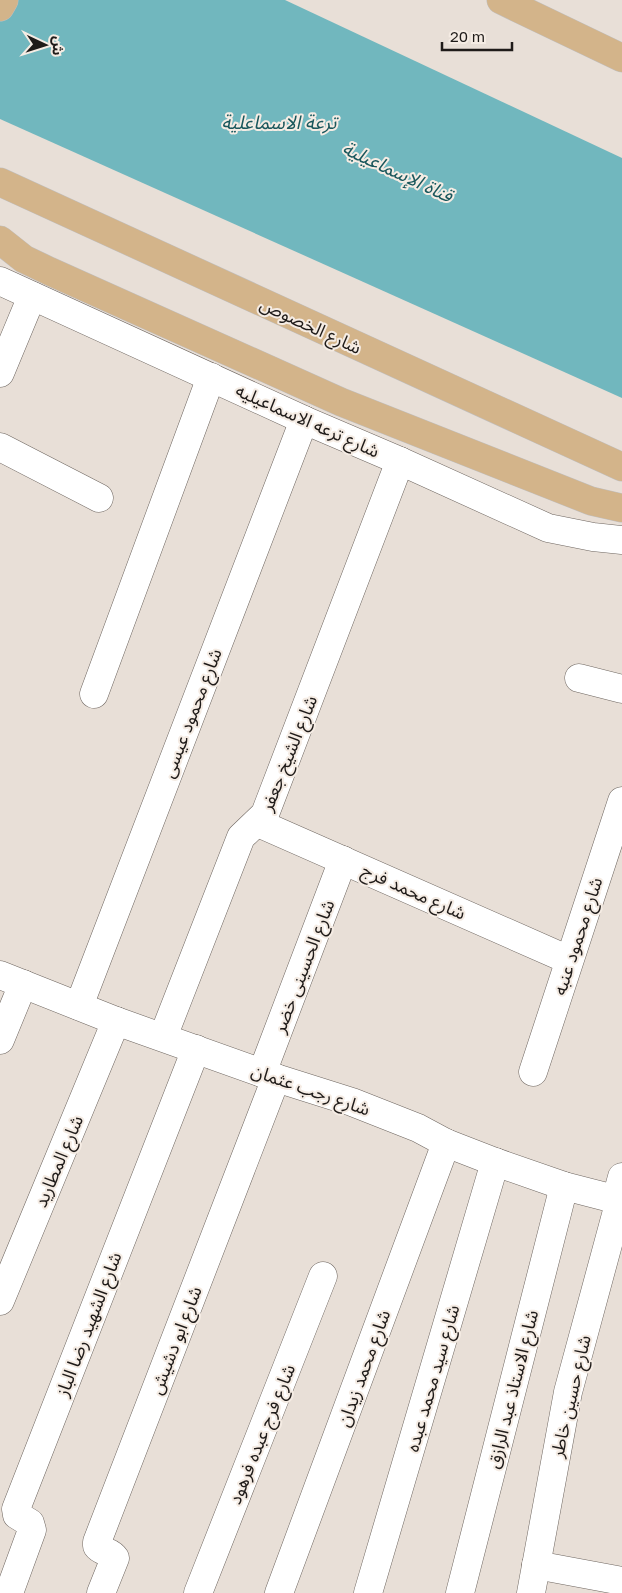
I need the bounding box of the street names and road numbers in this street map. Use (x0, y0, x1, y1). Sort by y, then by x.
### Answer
street label: شارع الخصوص (255, 292, 365, 362)
street label: شارع ترعه الاسماعيليه (231, 378, 383, 465)
street label: شارع محمود عيسى (156, 645, 230, 782)
street label: شارع الشيخ جعفر (254, 692, 325, 816)
street label: شارع محمد فرج (357, 858, 469, 927)
street label: شارع محمود عنبه (548, 874, 610, 999)
street label: شارع الحسينى خضر (267, 896, 342, 1038)
street label: شارع رجب عثمان (248, 1058, 373, 1123)
street label: شارع المطاريد (29, 1112, 91, 1212)
street label: شارع الشهيد رضا الباز (50, 1249, 129, 1402)
street label: شارع ابو دشيش (144, 1283, 209, 1399)
street label: شارع سيد محمد عبده (400, 1302, 467, 1455)
street label: شارع محمد زيدان (332, 1307, 398, 1431)
street label: شارع الاستاذ عبد الرازق (482, 1307, 546, 1472)
street label: شارع حسين خاطر (545, 1333, 599, 1461)
street label: شارع فرج عبده فرهود (223, 1361, 303, 1509)

